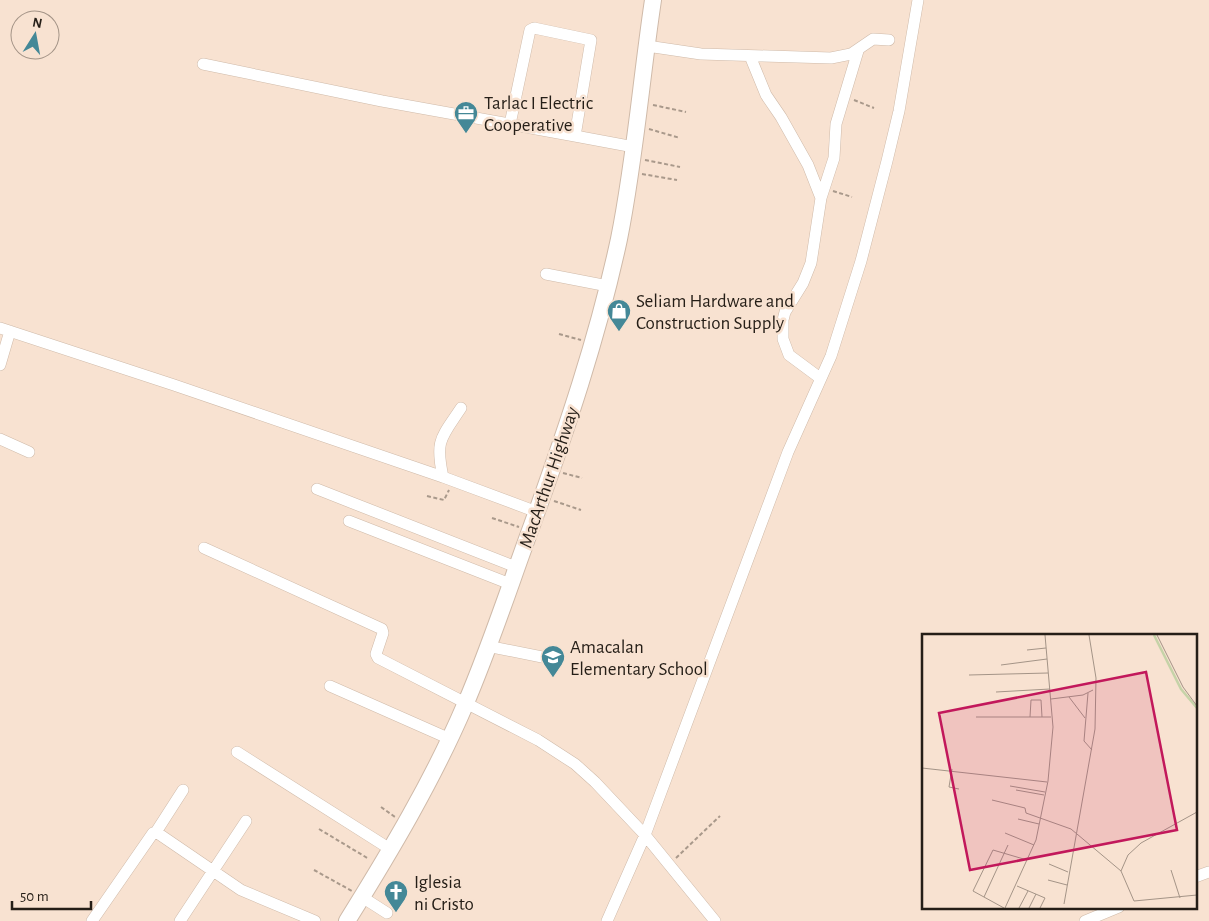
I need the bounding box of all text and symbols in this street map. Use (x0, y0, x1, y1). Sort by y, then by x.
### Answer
north arrow (10, 10, 60, 60)
text: N (31, 15, 43, 31)
place label: Tarlac I Electric Cooperative (484, 94, 593, 135)
office icon: Tarlac I Electric Cooperative (453, 100, 479, 134)
place label: Seliam Hardware and Construction Supply (636, 292, 794, 333)
shop icon: Seliam Hardware and Construction Supply (606, 298, 632, 332)
street label: MacArthur Highway (516, 404, 582, 551)
inset map (922, 634, 1196, 908)
place label: Amacalan Elementary School (570, 638, 708, 679)
school or university icon: Amacalan Elementary School (540, 644, 566, 678)
place label: Iglesia ni Cristo (414, 873, 474, 914)
scale bar (12, 878, 91, 910)
church icon: Iglesia ni Cristo (383, 879, 409, 913)
text: 50 m (20, 889, 49, 904)

